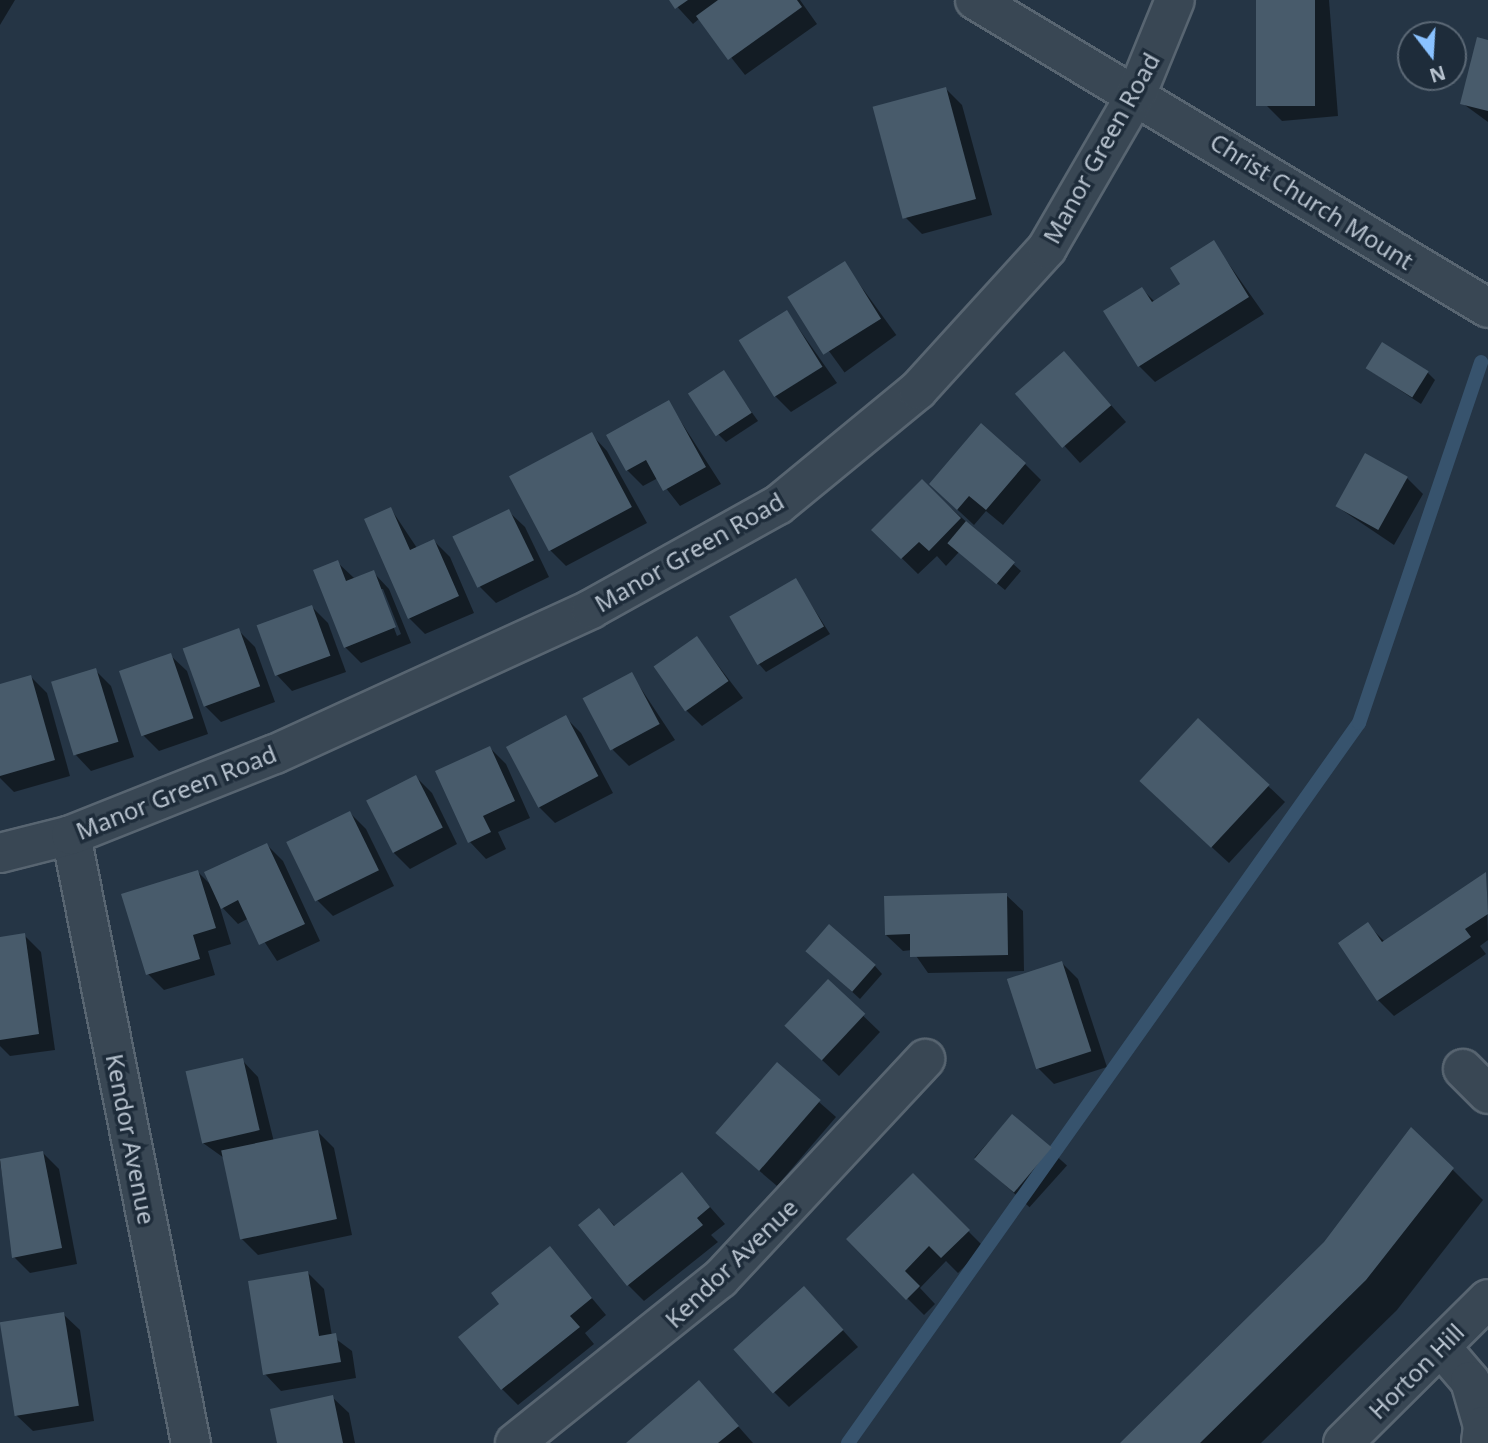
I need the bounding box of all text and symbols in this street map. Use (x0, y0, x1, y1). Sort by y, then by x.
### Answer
north arrow (1397, 21, 1467, 91)
street label: Manor Green Road (1037, 48, 1165, 248)
text: N (1426, 59, 1449, 89)
street label: Christ Church Mount (1205, 127, 1419, 275)
street label: Manor Green Road (589, 486, 789, 618)
street label: Manor Green Road (72, 739, 280, 845)
street label: Kendor Avenue (100, 1051, 162, 1227)
street label: Kendor Avenue (659, 1193, 803, 1333)
street label: Horton Hill (1362, 1317, 1470, 1425)

